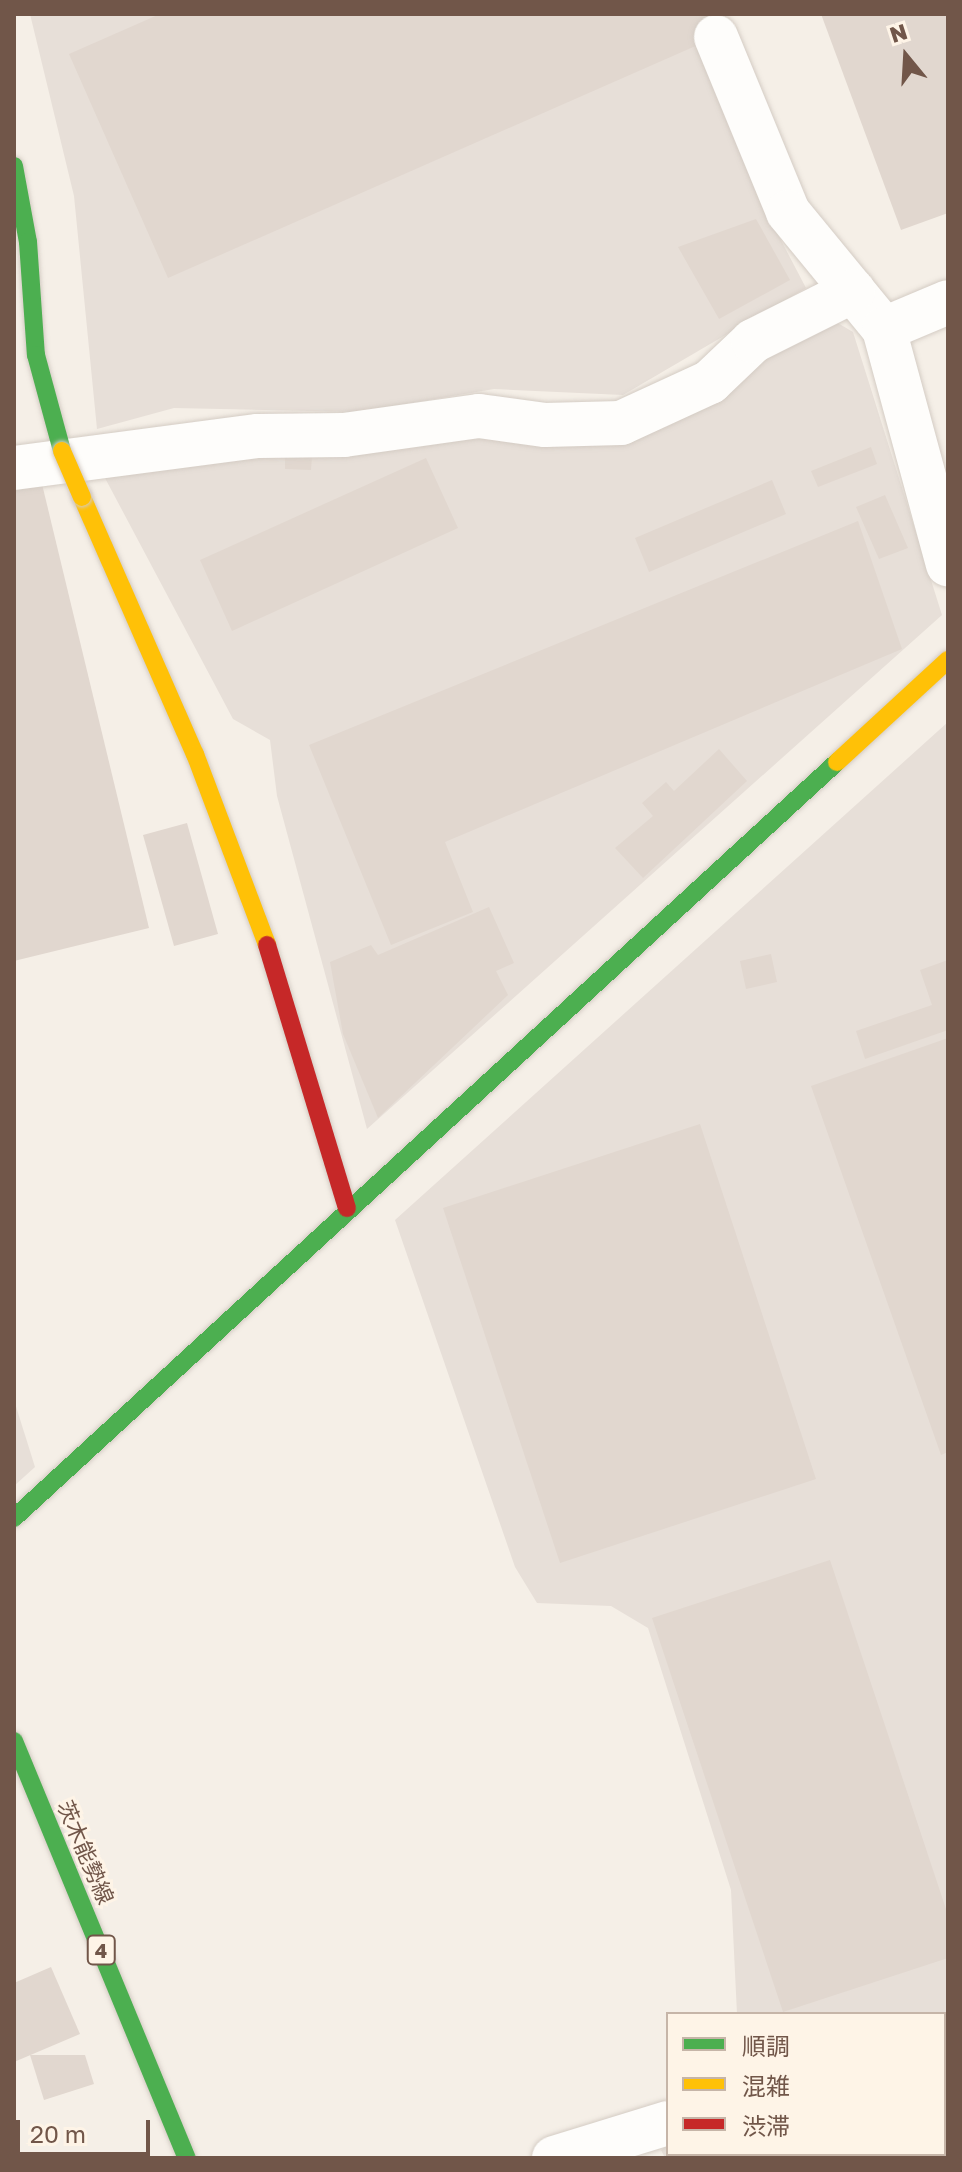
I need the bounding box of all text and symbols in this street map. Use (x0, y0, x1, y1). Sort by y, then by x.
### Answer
north arrow (866, 16, 946, 96)
text: N (886, 17, 911, 48)
street label: 茨木能勢線 (52, 1796, 120, 1908)
road number: 4 (85, 1934, 117, 1966)
legend (666, 2012, 946, 2156)
text: 順調 (742, 2031, 790, 2060)
text: 混雑 (742, 2071, 790, 2100)
scale bar (20, 2104, 154, 2154)
text: 渋滞 (742, 2111, 790, 2140)
text: 20 m (30, 2119, 86, 2148)

